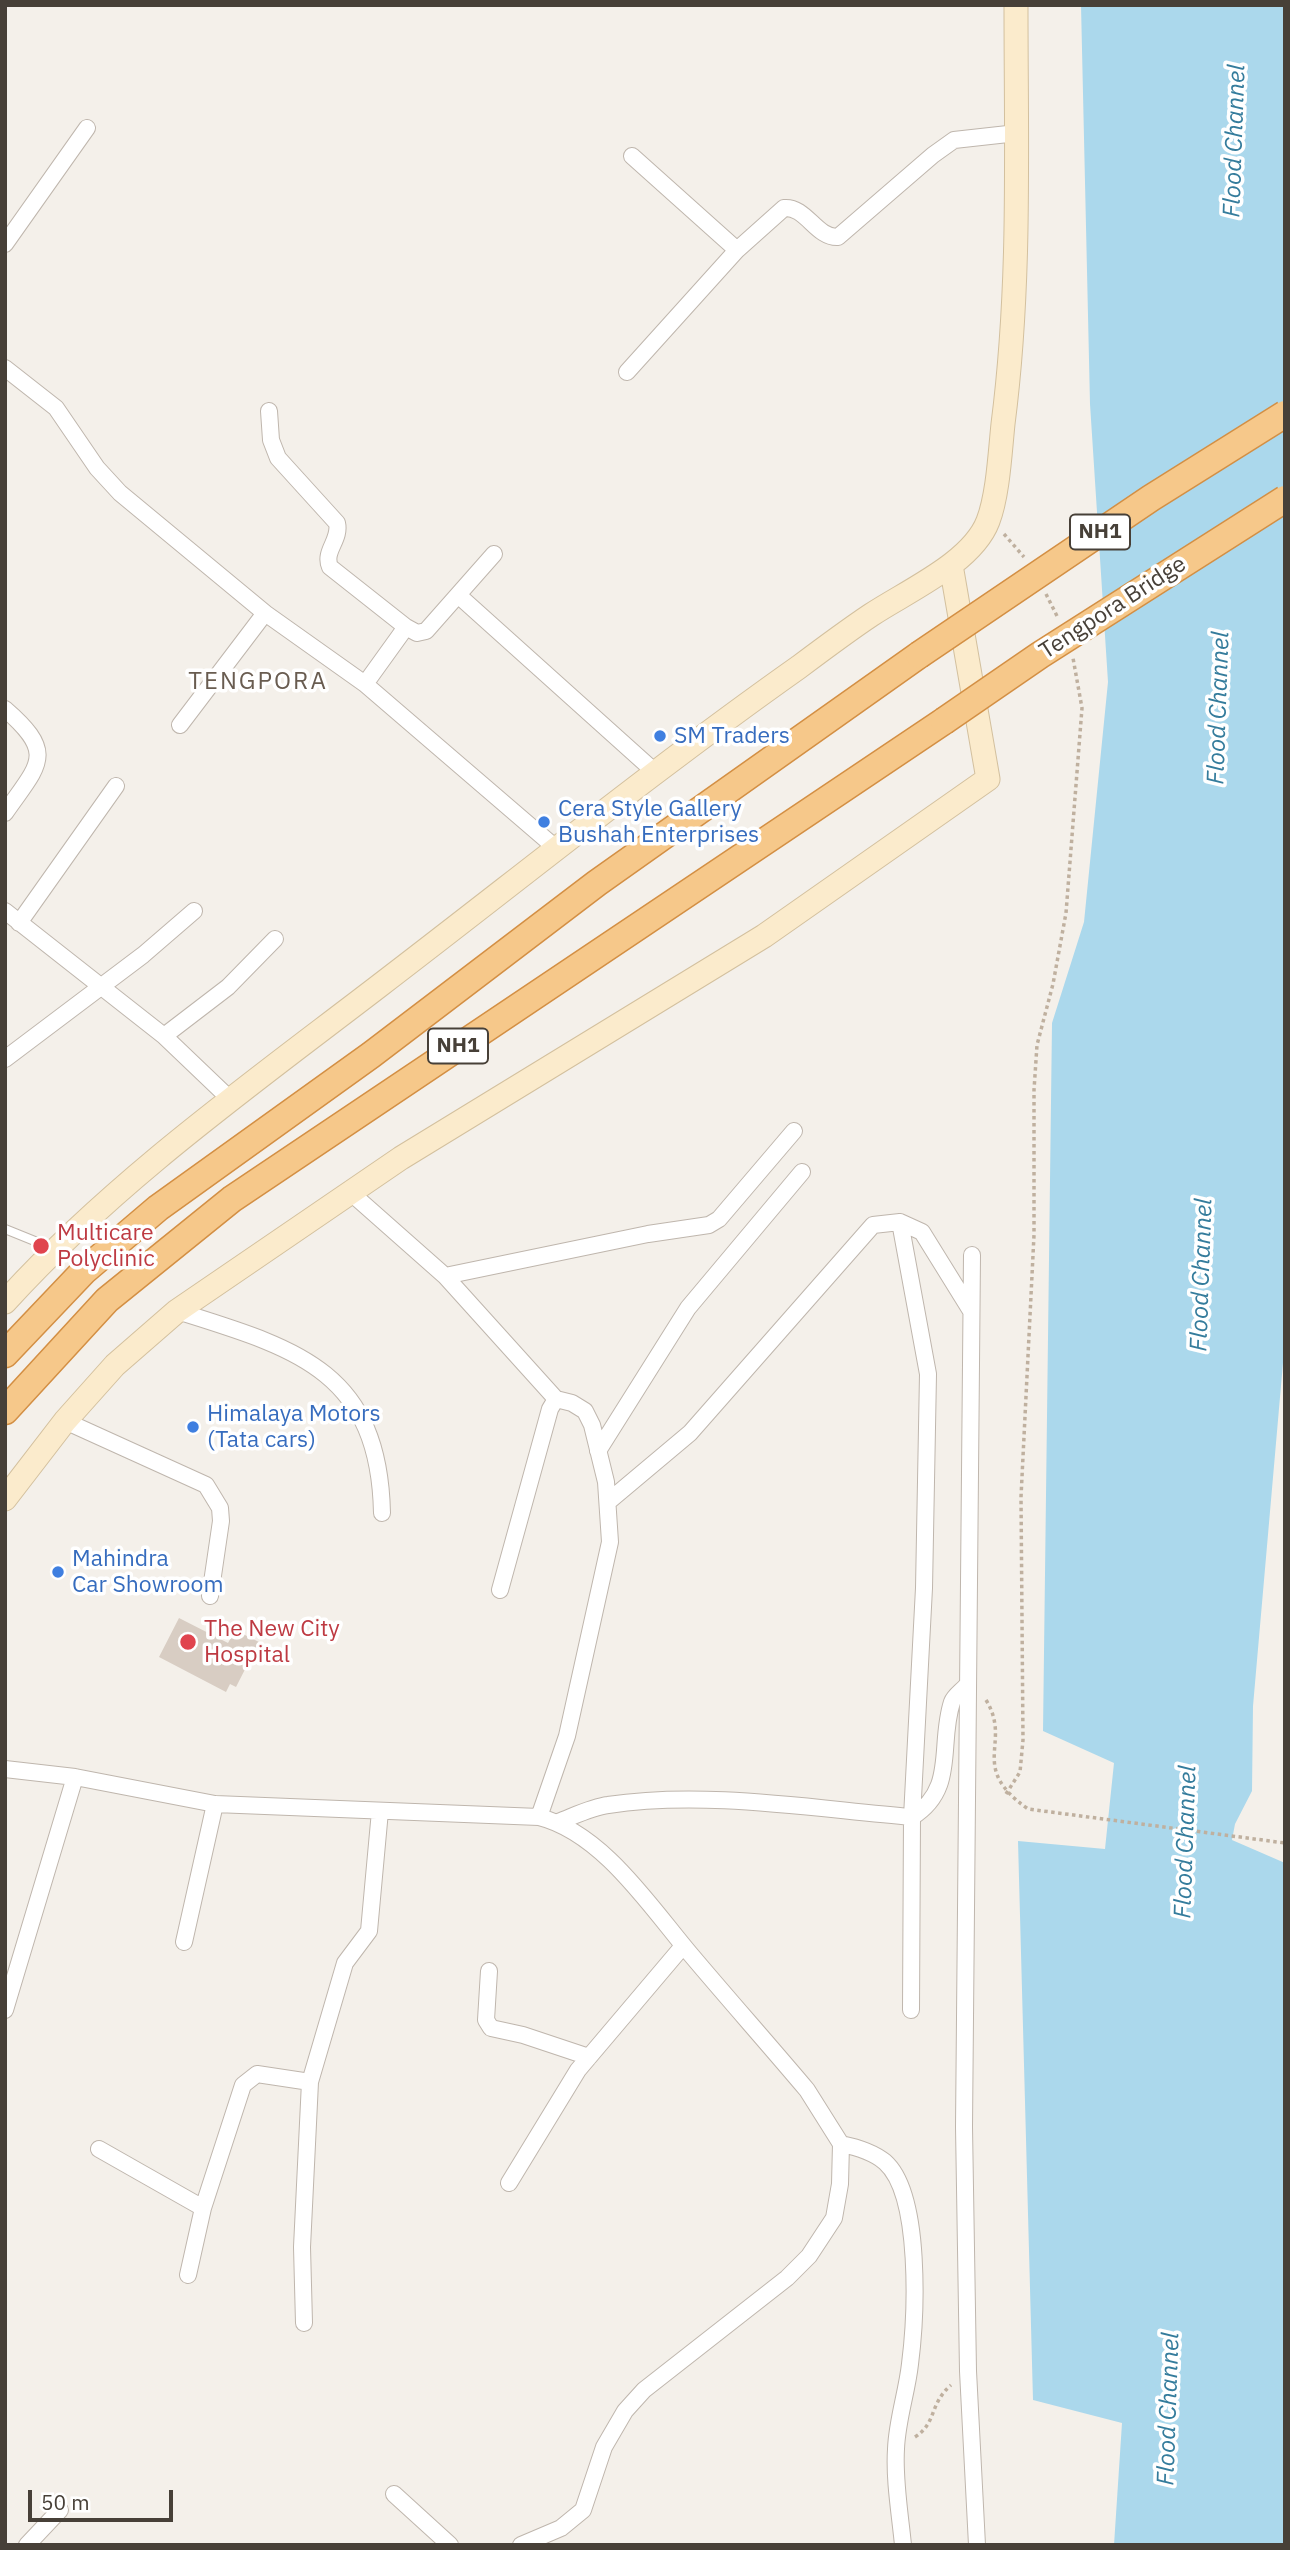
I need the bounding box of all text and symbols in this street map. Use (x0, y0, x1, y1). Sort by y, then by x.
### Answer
water label: Flood Channel (1218, 64, 1252, 218)
road number: NH1 (1070, 514, 1130, 550)
street label: Tengpora Bridge (1035, 550, 1191, 666)
water label: Flood Channel (1202, 631, 1236, 785)
district label: TENGPORA (189, 668, 327, 696)
place label: SM Traders (674, 722, 790, 750)
marker: SM Traders (652, 728, 668, 744)
place label: Cera Style Gallery Bushah Enterprises (558, 795, 759, 849)
marker: Cera Style Gallery Bushah Enterprises (536, 814, 552, 830)
road number: NH1 (428, 1028, 488, 1064)
water label: Flood Channel (1185, 1198, 1219, 1352)
place label: Multicare Polyclinic (57, 1219, 155, 1273)
marker: Multicare Polyclinic (31, 1236, 51, 1256)
place label: Himalaya Motors (Tata cars) (207, 1400, 381, 1454)
marker: Himalaya Motors (Tata cars) (185, 1419, 201, 1435)
place label: Mahindra Car Showroom (72, 1545, 223, 1599)
marker: Mahindra Car Showroom (50, 1564, 66, 1580)
place label: The New City Hospital (204, 1615, 340, 1669)
marker: The New City Hospital (178, 1632, 198, 1652)
water label: Flood Channel (1169, 1765, 1203, 1919)
water label: Flood Channel (1152, 2332, 1186, 2486)
scale bar (32, 2476, 177, 2520)
text: 50 m (41, 2488, 90, 2516)

